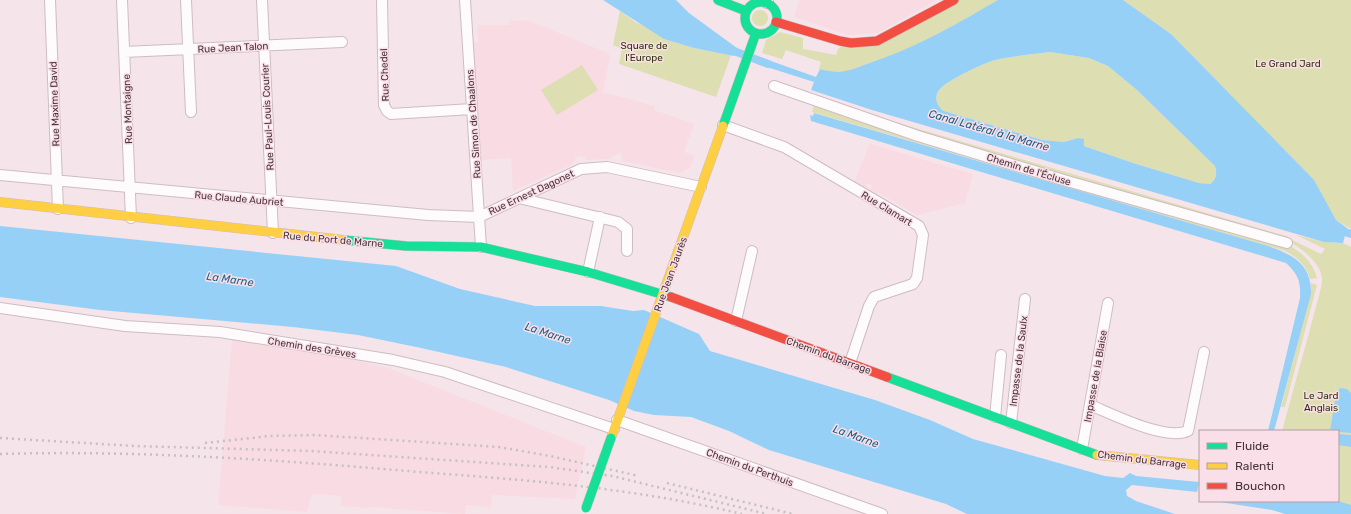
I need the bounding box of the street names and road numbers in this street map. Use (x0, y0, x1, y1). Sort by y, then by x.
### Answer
street label: Rue Jean Talon (197, 40, 269, 56)
street label: Rue Chedel (378, 48, 392, 102)
street label: Rue Maxime David (48, 61, 62, 147)
street label: Rue Paul-Louis Courier (259, 63, 277, 171)
street label: Rue Simon de Chaalons (464, 69, 484, 179)
street label: Rue Montaigne (121, 74, 135, 144)
street label: Chemin de l'Écluse (985, 151, 1073, 189)
street label: Rue Ernest Dagonet (487, 168, 576, 218)
street label: Rue Claude Aubriet (194, 189, 284, 209)
street label: Rue Clamart (859, 189, 914, 229)
street label: Rue du Port de Marne (282, 230, 384, 250)
street label: Rue Jean Jaurès (652, 235, 690, 313)
street label: Impasse de la Saulx (1007, 314, 1031, 407)
street label: Impasse de la Blaise (1082, 329, 1110, 423)
street label: Chemin des Grèves (267, 335, 357, 361)
street label: Chemin du Barrage (785, 335, 873, 377)
street label: Chemin du Perthuis (704, 447, 795, 489)
street label: Chemin du Barrage (1097, 449, 1187, 471)

